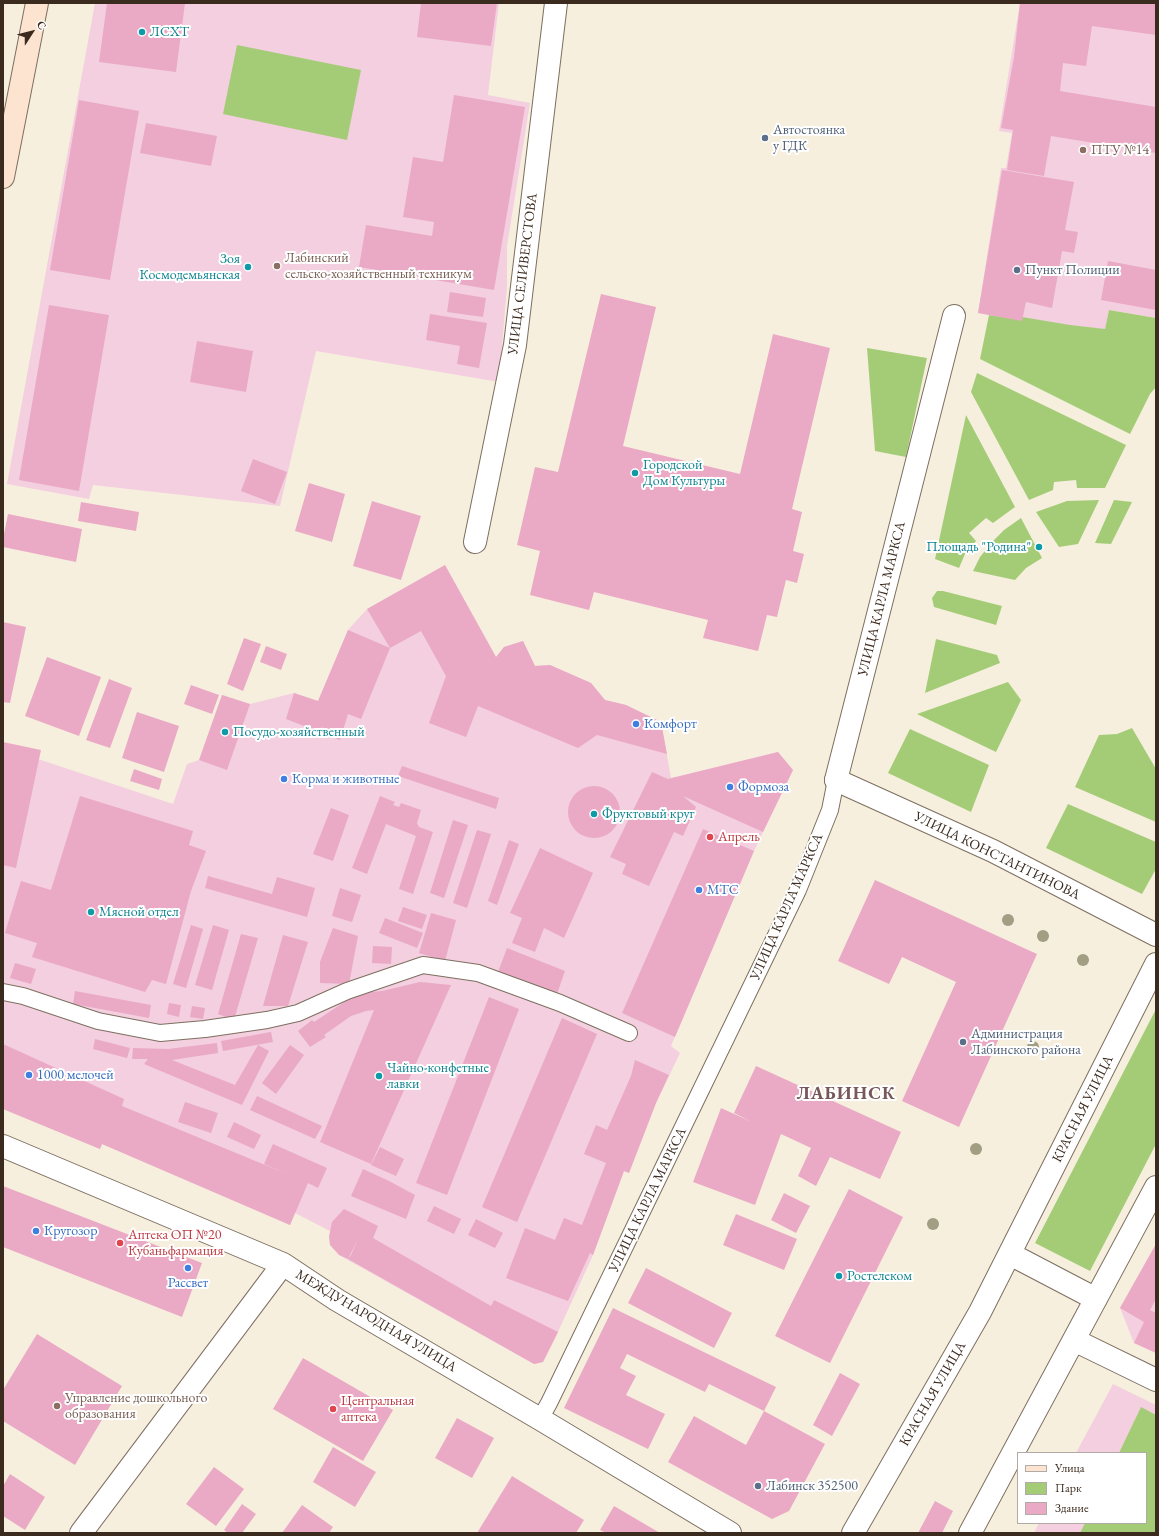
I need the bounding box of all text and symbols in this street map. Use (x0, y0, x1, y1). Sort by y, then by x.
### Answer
north arrow (12, 12, 52, 52)
text: С (34, 18, 50, 32)
place label: ЛСХТ (150, 24, 189, 40)
marker: ЛСХТ (137, 27, 147, 37)
place label: Автостоянка у ГДК (773, 122, 845, 154)
marker: Автостоянка у ГДК (760, 133, 770, 143)
place label: ПТУ №14 (1091, 142, 1149, 158)
marker: ПТУ №14 (1078, 145, 1088, 155)
street label: УЛИЦА СЕЛИВЕРСТОВА (505, 192, 541, 356)
place label: Лабинский сельско-хозяйственный техникум (285, 250, 472, 282)
place label: Зоя Космодемьянская (139, 251, 240, 284)
marker: Лабинский сельско-хозяйственный техникум (272, 261, 282, 271)
marker: Зоя Космодемьянская (243, 262, 253, 272)
place label: Пункт Полиции (1025, 262, 1120, 278)
marker: Пункт Полиции (1012, 265, 1022, 275)
place label: Городской Дом Культуры (643, 457, 725, 490)
marker: Городской Дом Культуры (630, 468, 640, 478)
street label: УЛИЦА КАРЛА МАРКСА (855, 520, 909, 678)
place label: Площадь "Родина" (926, 539, 1031, 555)
marker: Площадь "Родина" (1034, 542, 1044, 552)
place label: Комфорт (644, 716, 697, 732)
marker: Комфорт (631, 719, 641, 729)
place label: Посудо-хозяйственный (233, 724, 365, 740)
marker: Посудо-хозяйственный (220, 727, 230, 737)
place label: Корма и животные (292, 771, 399, 787)
marker: Корма и животные (279, 774, 289, 784)
place label: Формоза (738, 779, 789, 795)
marker: Формоза (725, 782, 735, 792)
place label: Фруктовый круг (602, 806, 694, 822)
street label: УЛИЦА КОНСТАНТИНОВА (911, 808, 1083, 904)
marker: Фруктовый круг (589, 809, 599, 819)
place label: Апрель (718, 829, 760, 845)
street label: УЛИЦА КАРЛА МАРКСА (747, 831, 827, 983)
marker: Апрель (705, 832, 715, 842)
place label: МТС (707, 882, 739, 898)
marker: МТС (694, 885, 704, 895)
place label: Мясной отдел (99, 904, 179, 920)
marker: Мясной отдел (86, 907, 96, 917)
place label: Администрация Лабинского района (971, 1026, 1081, 1058)
marker: Администрация Лабинского района (958, 1037, 968, 1047)
street label: КРАСНАЯ УЛИЦА (1049, 1053, 1117, 1165)
place label: Чайно-конфетные лавки (387, 1060, 489, 1092)
place label: 1000 мелочей (37, 1067, 114, 1083)
marker: 1000 мелочей (24, 1070, 34, 1080)
marker: Чайно-конфетные лавки (374, 1071, 384, 1081)
district label: ЛАБИНСК (796, 1083, 896, 1105)
street label: УЛИЦА КАРЛА МАРКСА (606, 1125, 690, 1275)
place label: Кругозор (44, 1223, 98, 1239)
marker: Кругозор (31, 1226, 41, 1236)
place label: Аптека ОП №20 Кубаньфармация (128, 1227, 224, 1260)
marker: Аптека ОП №20 Кубаньфармация (115, 1238, 125, 1248)
marker: Рассвет (183, 1263, 193, 1273)
street label: МЕЖДУНАРОДНАЯ УЛИЦА (292, 1266, 460, 1376)
place label: Ростелеком (847, 1268, 912, 1284)
marker: Ростелеком (834, 1271, 844, 1281)
place label: Рассвет (168, 1275, 208, 1291)
street label: КРАСНАЯ УЛИЦА (896, 1339, 970, 1449)
place label: Управление дошкольного образования (65, 1390, 207, 1422)
place label: Центральная аптека (341, 1393, 414, 1426)
marker: Управление дошкольного образования (52, 1401, 62, 1411)
marker: Центральная аптека (328, 1404, 338, 1414)
legend (1017, 1452, 1147, 1524)
text: Улица (1055, 1460, 1085, 1476)
place label: Лабинск 352500 (766, 1478, 858, 1494)
text: Парк (1055, 1480, 1082, 1496)
marker: Лабинск 352500 (753, 1481, 763, 1491)
text: Здание (1055, 1500, 1089, 1516)

